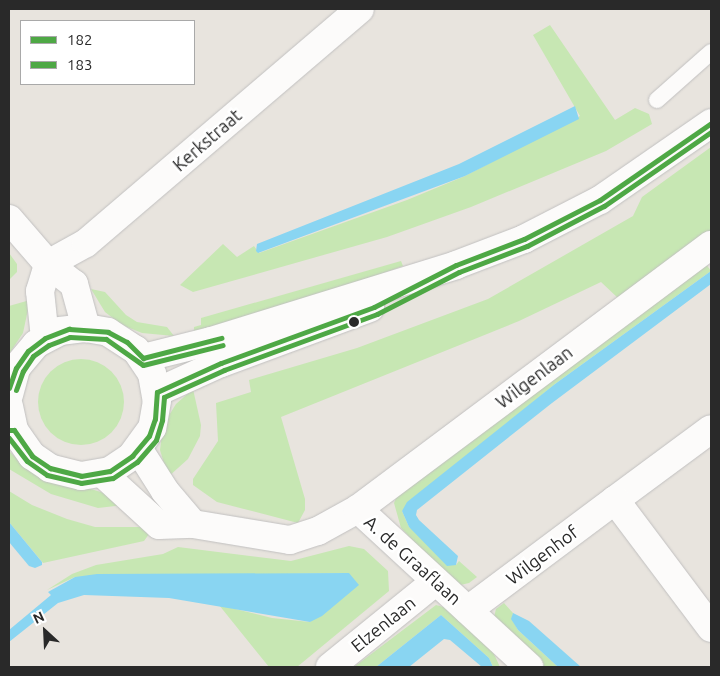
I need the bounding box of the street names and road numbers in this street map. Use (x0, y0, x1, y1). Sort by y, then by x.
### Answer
street label: Kerkstraat (168, 104, 246, 176)
street label: Wilgenlaan (491, 341, 577, 413)
street label: A. de Graaflaan (360, 511, 466, 609)
street label: Wilgenhof (502, 521, 582, 589)
street label: Elzenlaan (346, 591, 420, 657)

